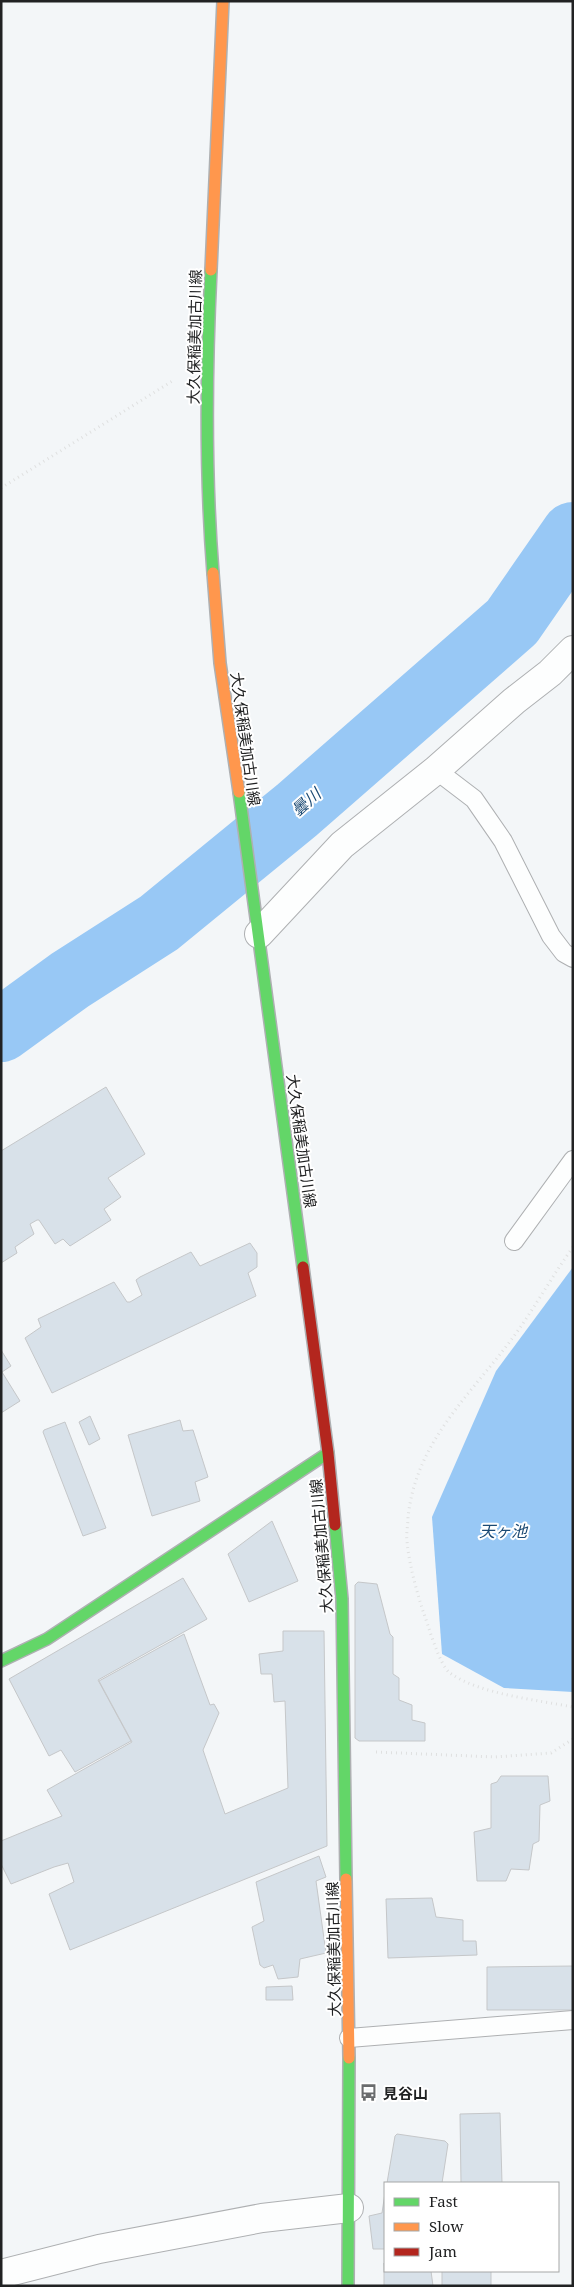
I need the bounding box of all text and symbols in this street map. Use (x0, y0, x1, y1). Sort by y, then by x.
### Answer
street label: 大久保稲美加古川線 (183, 269, 205, 405)
street label: 大久保稲美加古川線 (227, 671, 265, 807)
water label: 曇川 (287, 782, 327, 821)
street label: 大久保稲美加古川線 (283, 1073, 321, 1209)
street label: 大久保稲美加古川線 (305, 1478, 337, 1614)
water label: 天ヶ池 (479, 1520, 529, 1542)
street label: 大久保稲美加古川線 (322, 1881, 344, 2017)
bus stop icon: 見谷山 (359, 2083, 379, 2103)
place label: 見谷山 (383, 2083, 428, 2103)
legend (384, 2182, 559, 2272)
text: Fast (429, 2191, 458, 2211)
text: Slow (429, 2216, 463, 2236)
text: Jam (428, 2241, 457, 2261)

